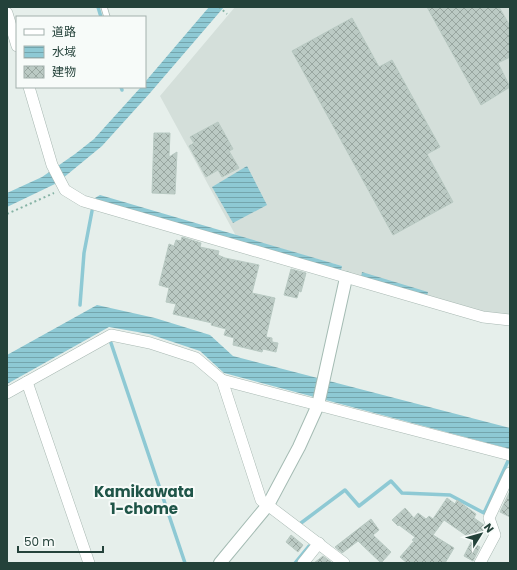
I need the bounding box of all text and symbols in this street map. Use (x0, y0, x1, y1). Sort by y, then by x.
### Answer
legend (16, 16, 146, 88)
text: 道路 (52, 23, 76, 40)
text: 水域 (52, 43, 76, 60)
text: 建物 (52, 63, 76, 80)
district label: Kamikawata 1-chome (94, 481, 194, 519)
north arrow (461, 514, 501, 554)
text: N (480, 520, 498, 536)
scale bar (18, 528, 103, 554)
text: 50 m (24, 533, 55, 550)

